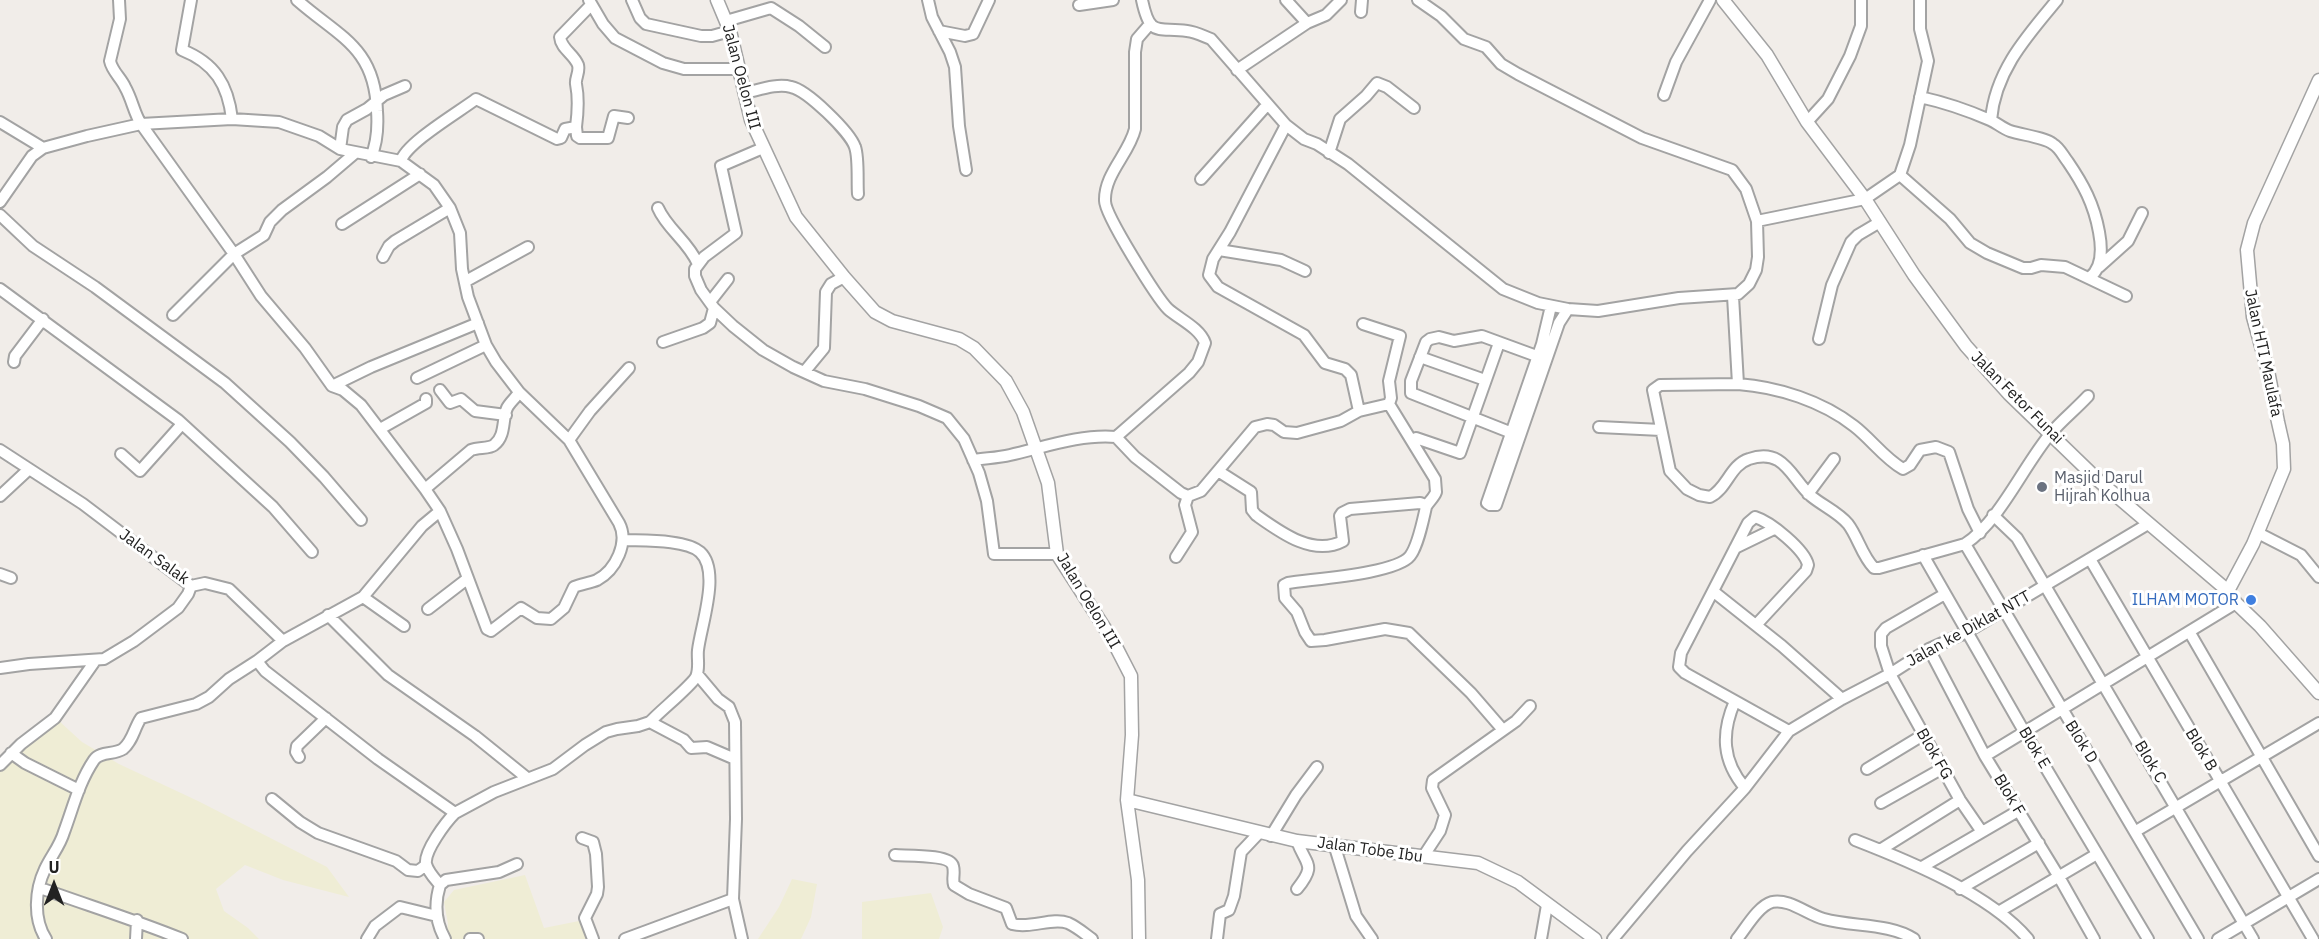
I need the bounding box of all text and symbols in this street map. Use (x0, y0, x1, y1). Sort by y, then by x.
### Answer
street label: Jalan Oelon III (718, 22, 764, 132)
street label: Jalan HTI Maulafa (2240, 287, 2286, 419)
street label: Jalan Fetor Funai (1967, 348, 2067, 448)
place label: Masjid Darul Hijrah Kolhua (2054, 468, 2150, 506)
marker: Masjid Darul Hijrah Kolhua (2035, 480, 2049, 494)
street label: Jalan Salak (115, 525, 193, 589)
street label: Jalan Oelon III (1052, 550, 1124, 652)
street label: Jalan ke Diklat NTT (1904, 587, 2034, 671)
place label: ILHAM MOTOR (2132, 590, 2239, 610)
marker: ILHAM MOTOR (2244, 593, 2258, 607)
street label: Blok D (2060, 717, 2102, 767)
street label: Blok E (2014, 724, 2054, 772)
street label: Blok FG (1912, 725, 1956, 783)
street label: Blok B (2181, 725, 2221, 775)
street label: Blok C (2130, 737, 2170, 787)
street label: Blok F (1989, 771, 2029, 819)
street label: Jalan Tobe Ibu (1316, 833, 1424, 867)
north arrow (24, 855, 84, 915)
text: U (48, 857, 60, 877)

